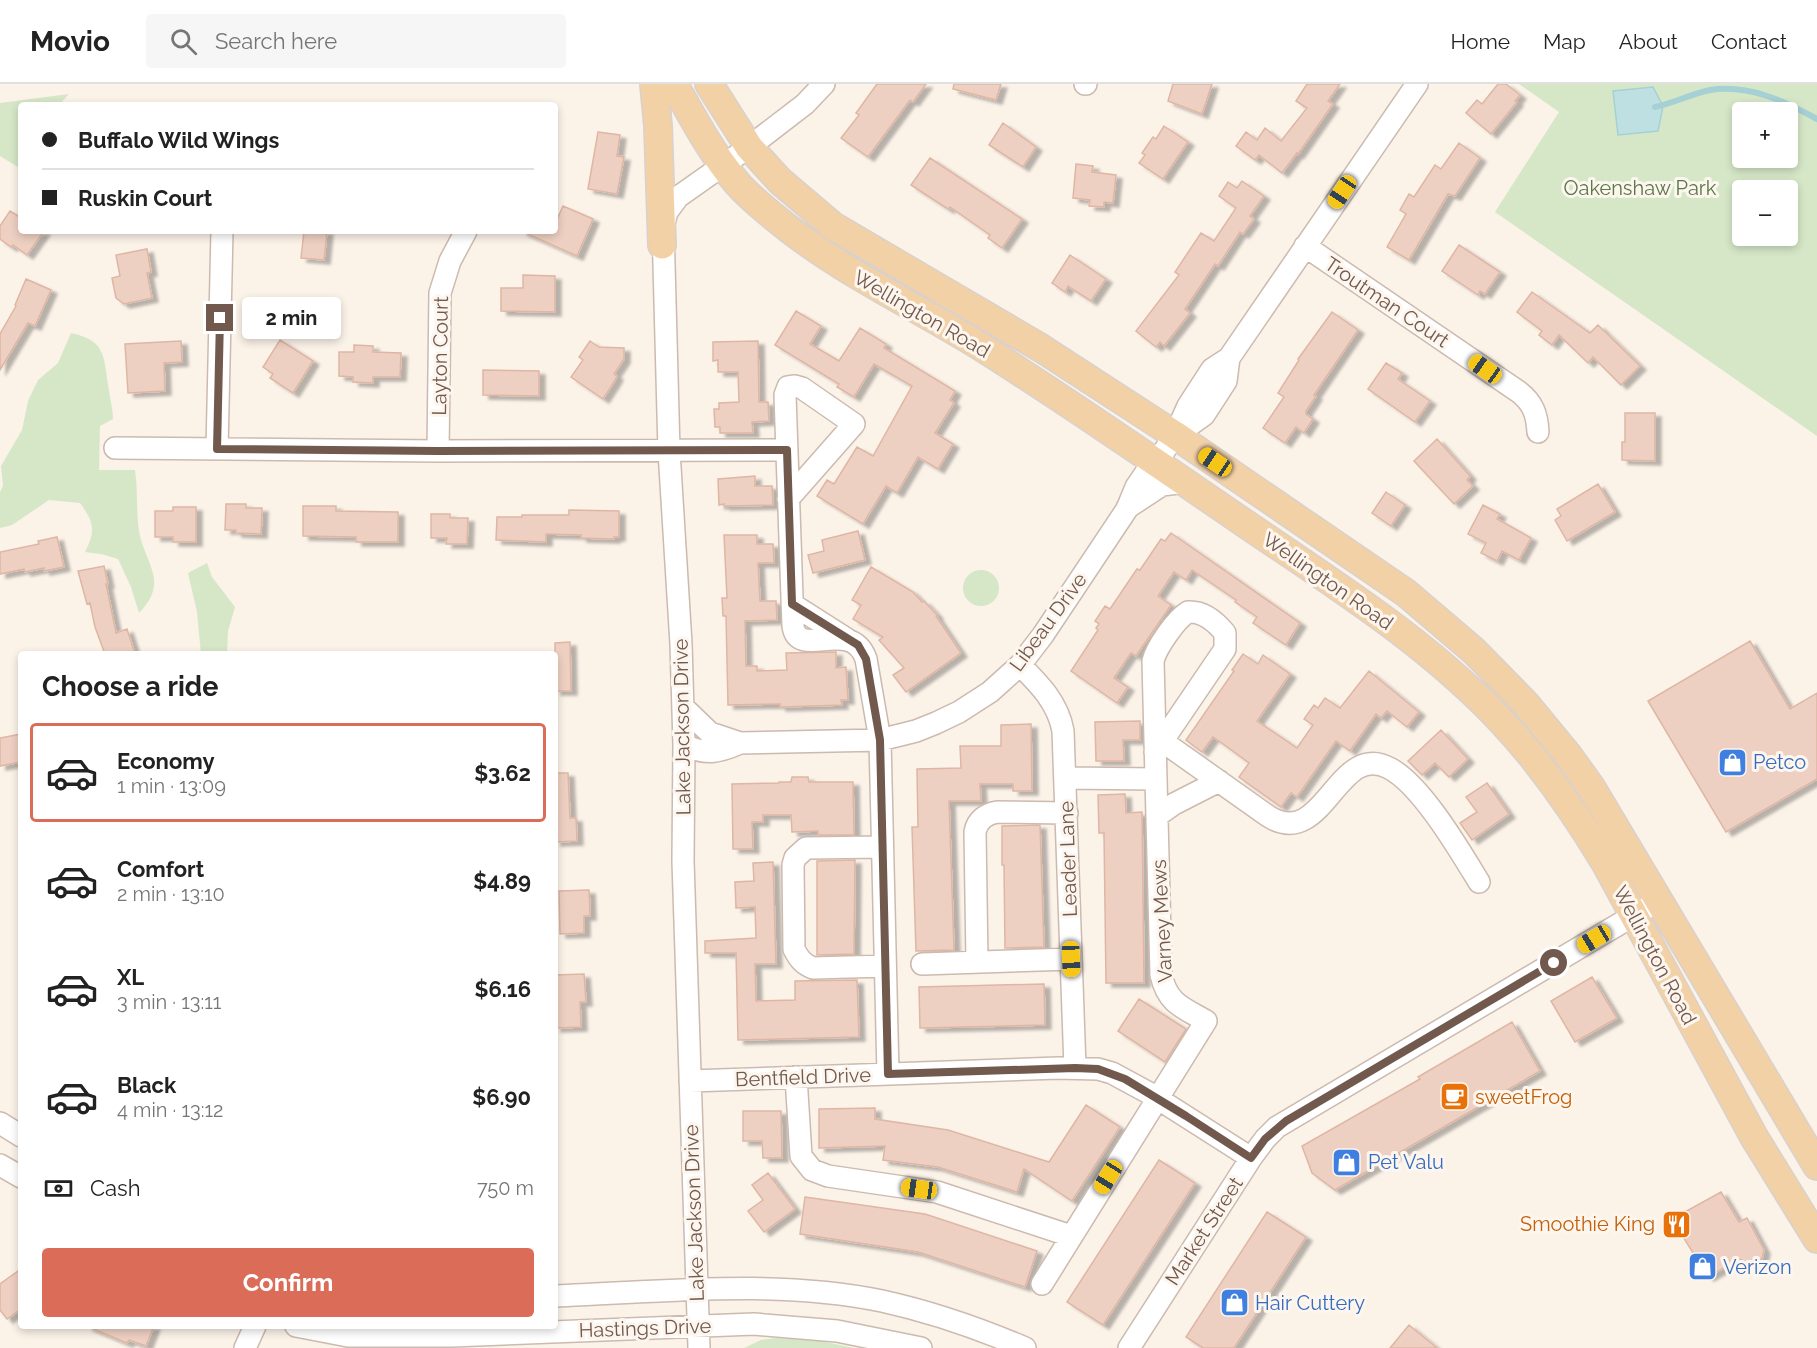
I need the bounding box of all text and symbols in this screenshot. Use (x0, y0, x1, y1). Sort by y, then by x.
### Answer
search box (146, 14, 566, 68)
text: Movio (30, 25, 110, 58)
icon: search (167, 25, 200, 58)
text: Search here (215, 28, 337, 54)
text: Home (1451, 29, 1510, 54)
text: Map (1543, 29, 1586, 54)
text: About (1619, 29, 1678, 54)
text: Contact (1711, 29, 1787, 54)
map controls (1732, 102, 1798, 246)
button: + (1732, 102, 1798, 168)
text: Buffalo Wild Wings (78, 127, 279, 153)
car (1324, 172, 1360, 212)
park label: Oakenshaw Park (1564, 176, 1717, 200)
button: − (1732, 180, 1798, 246)
text: Ruskin Court (78, 185, 212, 211)
street label: Troutman Court (1320, 252, 1454, 353)
street label: Wellington Road (849, 265, 995, 363)
street label: Layton Court (427, 296, 453, 416)
callout: 2 min (241, 297, 340, 339)
route end (206, 304, 233, 331)
text: 2 min (266, 306, 317, 330)
car (1465, 351, 1505, 387)
car (1195, 444, 1235, 480)
street label: Wellington Road (1258, 527, 1398, 635)
street label: Libeau Drive (1004, 568, 1092, 676)
street label: Lake Jackson Drive (668, 638, 696, 816)
text: Choose a ride (42, 671, 218, 702)
icon: car (45, 746, 99, 800)
shop icon: Petco (1716, 746, 1748, 778)
text: Economy (117, 748, 215, 774)
place label: Petco (1753, 750, 1806, 774)
text: $3.62 (474, 760, 531, 786)
text: 1 min · 13:09 (117, 774, 226, 798)
street label: Leader Lane (1054, 800, 1082, 917)
icon: car (45, 854, 99, 908)
text: Comfort (117, 856, 204, 882)
street label: Varney Mews (1147, 859, 1177, 983)
text: $4.89 (473, 868, 531, 894)
street label: Wellington Road (1608, 881, 1702, 1029)
text: 2 min · 13:10 (117, 882, 225, 906)
car (1574, 922, 1614, 956)
car (1061, 941, 1081, 977)
route start (1540, 949, 1567, 976)
icon: car (45, 962, 99, 1016)
text: XL (117, 964, 144, 990)
text: $6.16 (475, 976, 531, 1002)
text: 3 min · 13:11 (117, 990, 221, 1014)
street label: Bentfield Drive (735, 1063, 872, 1091)
icon: car (45, 1070, 99, 1124)
text: Black (117, 1072, 176, 1098)
cafe icon: sweetFrog (1438, 1081, 1470, 1113)
text: $6.90 (472, 1084, 531, 1110)
place label: sweetFrog (1475, 1085, 1572, 1109)
text: 4 min · 13:12 (117, 1098, 223, 1122)
street label: Lake Jackson Drive (679, 1124, 709, 1302)
shop icon: Pet Valu (1331, 1146, 1363, 1178)
place label: Pet Valu (1368, 1150, 1444, 1174)
car (1091, 1157, 1125, 1197)
icon: cash (42, 1172, 75, 1205)
street label: Market Street (1160, 1172, 1248, 1290)
text: Cash (90, 1175, 141, 1201)
text: 750 m (477, 1176, 534, 1200)
car (900, 1178, 938, 1200)
restaurant icon: Smoothie King (1660, 1208, 1692, 1240)
place label: Smoothie King (1520, 1212, 1655, 1236)
button: Confirm (42, 1248, 534, 1317)
shop icon: Verizon (1686, 1251, 1718, 1283)
place label: Verizon (1723, 1255, 1792, 1279)
shop icon: Hair Cuttery (1218, 1287, 1250, 1319)
place label: Hair Cuttery (1255, 1291, 1365, 1315)
street label: Hastings Drive (578, 1314, 712, 1342)

